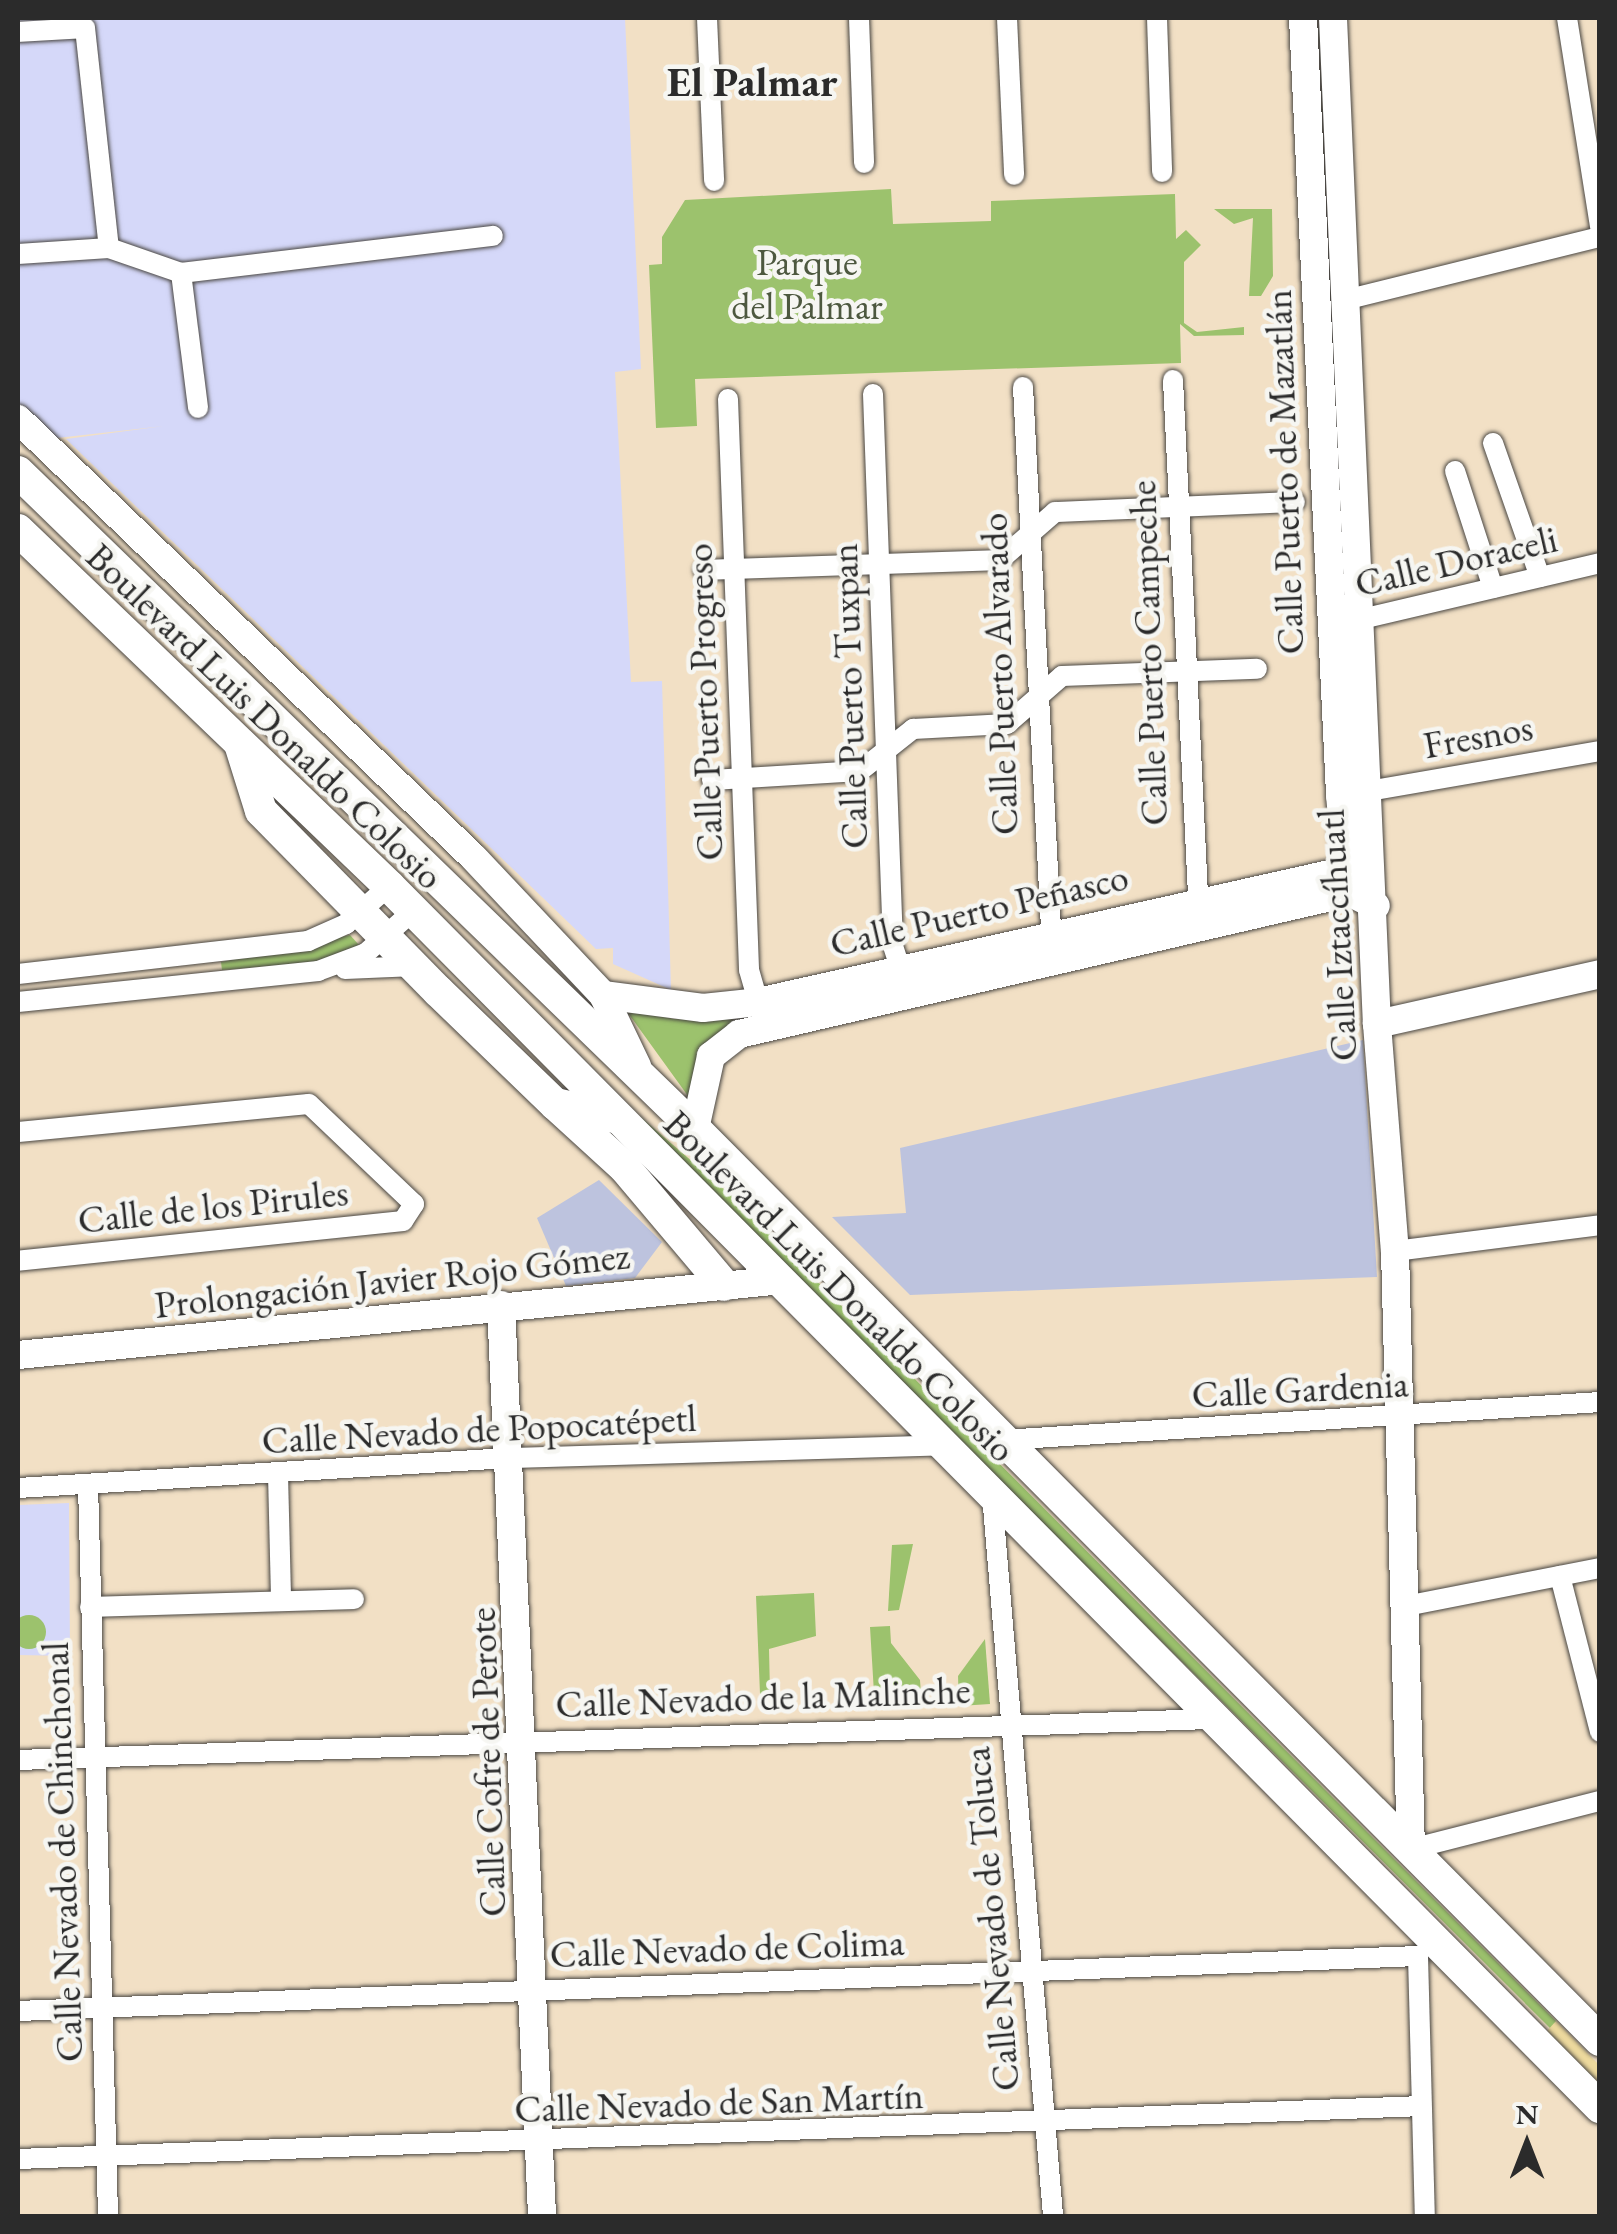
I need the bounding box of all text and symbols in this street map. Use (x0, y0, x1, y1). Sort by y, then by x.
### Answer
district label: El Palmar (667, 57, 837, 107)
park label: Parque del Palmar (731, 239, 883, 328)
street label: Calle Puerto de Mazatlán (1255, 289, 1313, 655)
street label: Calle Puerto Campeche (1119, 480, 1177, 826)
street label: Calle Puerto Alvarado (971, 512, 1027, 836)
street label: Calle Doraceli (1350, 516, 1562, 606)
street label: Boulevard Luis Donaldo Colosio (77, 533, 453, 899)
street label: Calle Puerto Tuxpan (821, 542, 877, 850)
street label: Calle Puerto Progreso (676, 543, 732, 861)
street label: Fresnos (1420, 704, 1536, 768)
street label: Calle Iztaccíhuatl (1308, 808, 1366, 1062)
street label: Calle Puerto Peñasco (825, 854, 1133, 966)
street label: Boulevard Luis Donaldo Colosio (655, 1101, 1025, 1471)
street label: Calle de los Pirules (76, 1169, 350, 1243)
street label: Prolongación Javier Rojo Gómez (152, 1232, 632, 1328)
street label: Calle Gardenia (1190, 1361, 1410, 1417)
street label: Calle Nevado de Popocatépetl (261, 1395, 697, 1463)
street label: Calle Cofre de Perote (459, 1607, 515, 1917)
street label: Calle Nevado de Chinchonal (32, 1641, 92, 2063)
street label: Calle Nevado de la Malinche (555, 1667, 971, 1727)
street label: Calle Nevado de Toluca (953, 1745, 1029, 2093)
street label: Calle Nevado de Colima (549, 1919, 905, 1977)
street label: Calle Nevado de San Martín (514, 2072, 924, 2132)
north arrow (1477, 2094, 1577, 2194)
text: N (1516, 2096, 1538, 2132)

